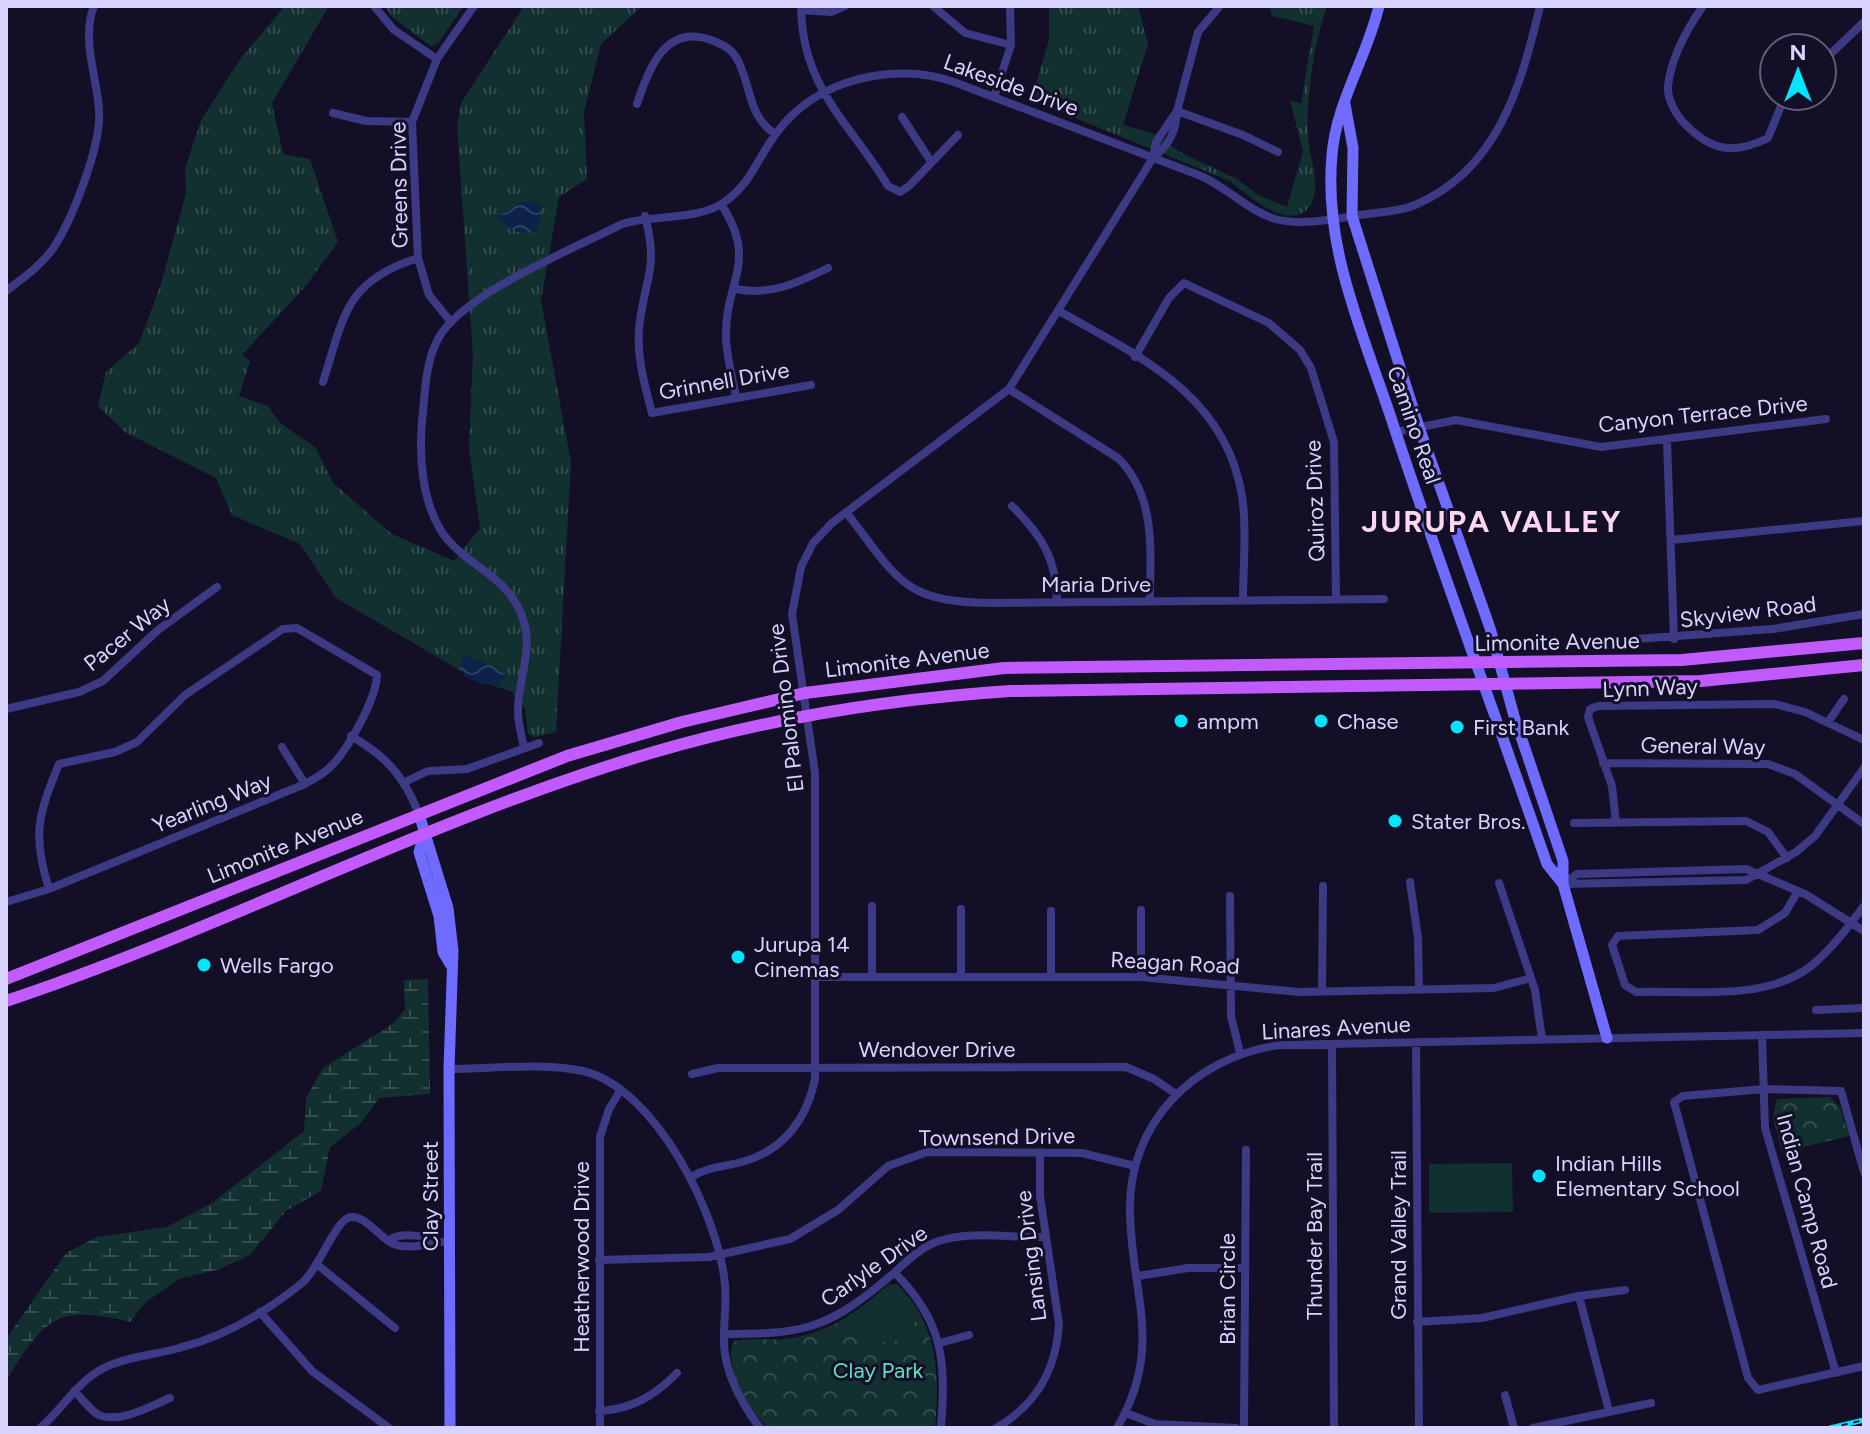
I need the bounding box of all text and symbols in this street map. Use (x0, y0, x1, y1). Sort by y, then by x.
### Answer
north arrow (1758, 32, 1838, 112)
text: N (1789, 39, 1807, 66)
street label: Lakeside Drive (940, 48, 1082, 122)
street label: Greens Drive (384, 121, 414, 249)
street label: Grinnell Drive (657, 356, 791, 406)
street label: Camino Real (1381, 362, 1447, 488)
street label: Canyon Terrace Drive (1597, 390, 1809, 438)
street label: Quiroz Drive (1299, 440, 1331, 562)
district label: JURUPA VALLEY (1362, 503, 1622, 540)
street label: Maria Drive (1041, 571, 1151, 598)
street label: Skyview Road (1678, 590, 1818, 634)
street label: Pacer Way (78, 591, 176, 677)
street label: El Palomino Drive (762, 622, 810, 794)
street label: Limonite Avenue (1474, 627, 1640, 657)
street label: Limonite Avenue (823, 637, 991, 683)
street label: Lynn Way (1602, 673, 1699, 703)
place label: ampm (1197, 708, 1259, 735)
place label: Chase (1337, 708, 1399, 735)
marker: ampm (1172, 712, 1190, 730)
marker: Chase (1312, 712, 1330, 730)
place label: First Bank (1473, 714, 1569, 741)
marker: First Bank (1448, 718, 1466, 736)
street label: General Way (1640, 731, 1766, 761)
street label: Yearling Way (149, 767, 276, 839)
street label: Limonite Avenue (203, 802, 367, 890)
place label: Stater Bros. (1411, 808, 1526, 835)
marker: Stater Bros. (1386, 812, 1404, 830)
place label: Jurupa 14 Cinemas (754, 931, 850, 983)
street label: Reagan Road (1110, 946, 1240, 980)
marker: Jurupa 14 Cinemas (729, 948, 747, 966)
place label: Wells Fargo (220, 952, 334, 979)
marker: Wells Fargo (195, 956, 213, 974)
street label: Linares Avenue (1261, 1011, 1411, 1045)
street label: Wendover Drive (859, 1036, 1015, 1063)
street label: Indian Camp Road (1771, 1111, 1843, 1291)
street label: Townsend Drive (919, 1122, 1075, 1152)
street label: Clay Street (417, 1141, 444, 1251)
street label: Grand Valley Trail (1385, 1150, 1412, 1320)
place label: Indian Hills Elementary School (1555, 1150, 1740, 1202)
street label: Thunder Bay Trail (1301, 1152, 1328, 1320)
street label: Heatherwood Drive (568, 1161, 595, 1353)
marker: Indian Hills Elementary School (1530, 1167, 1548, 1185)
street label: Lansing Drive (1010, 1189, 1052, 1323)
street label: Carlyle Drive (815, 1219, 933, 1313)
street label: Brian Circle (1214, 1233, 1241, 1345)
park label: Clay Park (833, 1357, 924, 1384)

